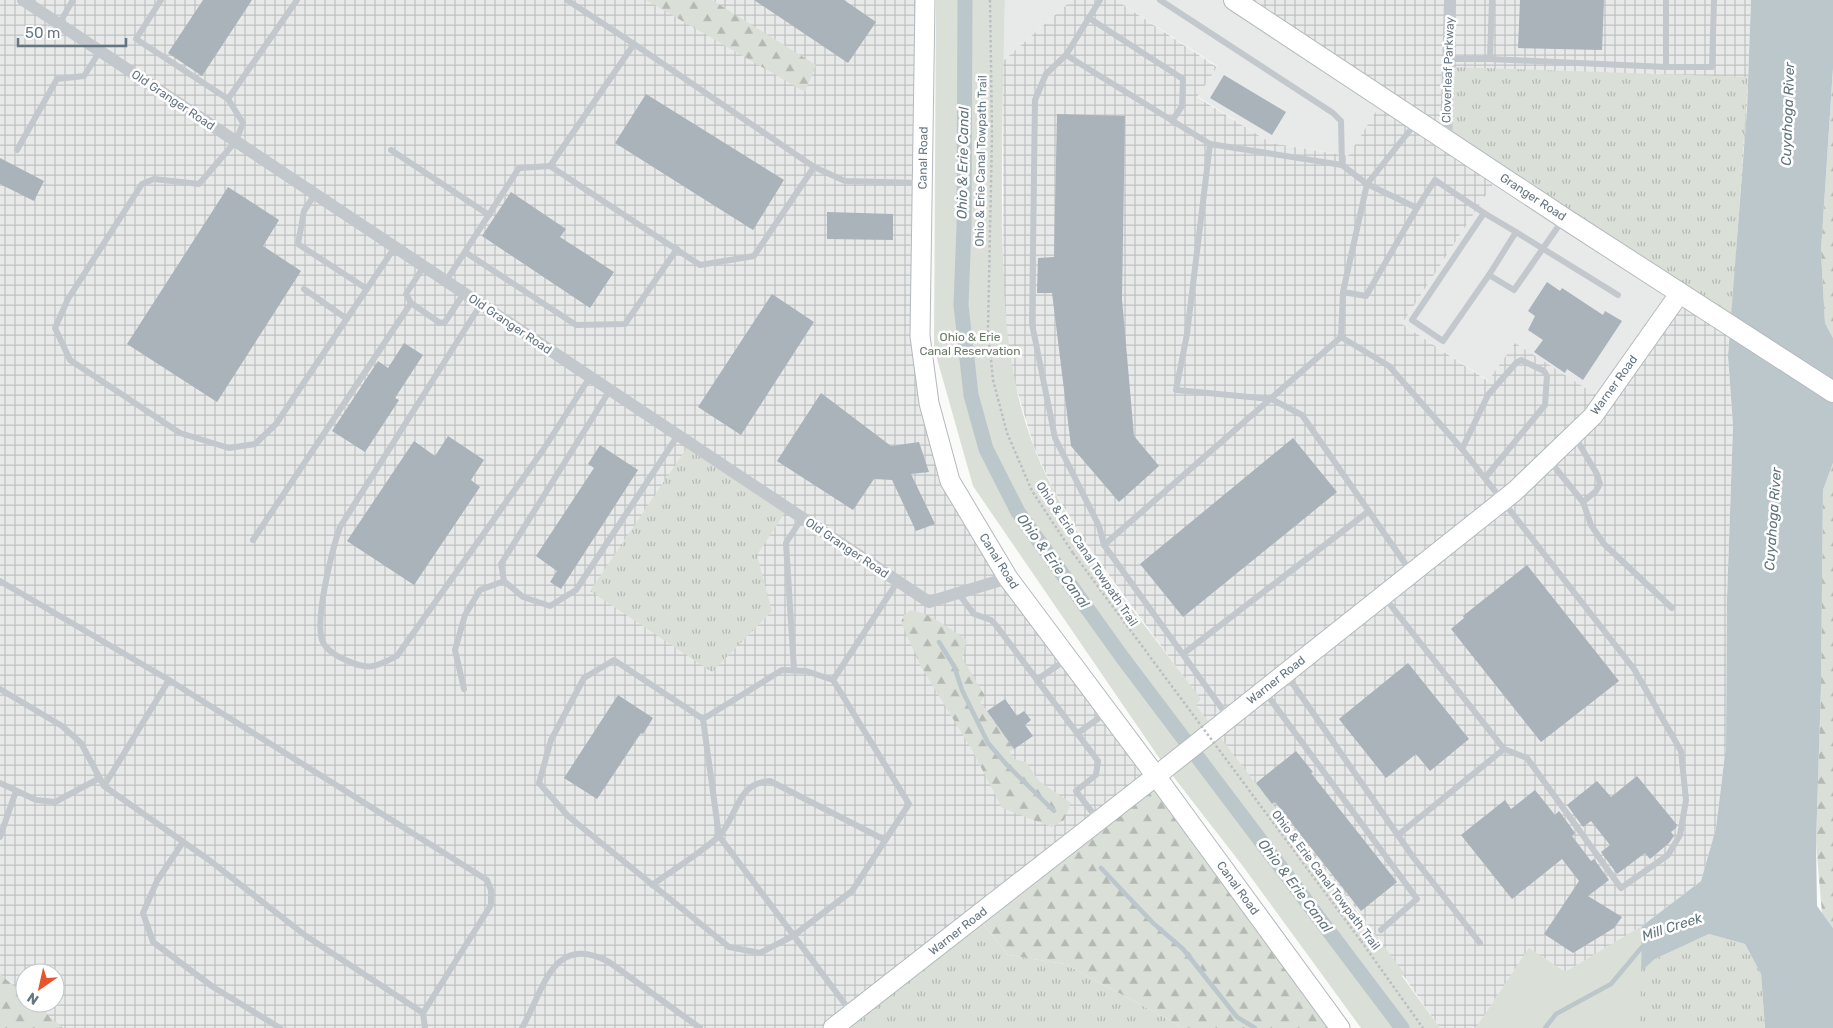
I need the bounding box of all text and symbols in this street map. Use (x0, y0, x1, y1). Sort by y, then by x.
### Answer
scale bar (18, 15, 125, 47)
street label: Cloverleaf Parkway (1439, 16, 1457, 123)
text: 50 m (25, 24, 60, 42)
water label: Cuyahoga River (1778, 61, 1798, 166)
street label: Old Granger Road (129, 67, 217, 133)
street label: Ohio & Erie Canal Towpath Trail (973, 75, 989, 247)
water label: Ohio & Erie Canal (954, 106, 972, 219)
street label: Canal Road (915, 126, 931, 190)
street label: Granger Road (1497, 170, 1569, 224)
street label: Old Granger Road (466, 291, 554, 357)
park label: Ohio & Erie Canal Reservation (919, 330, 1021, 358)
street label: Warner Road (1588, 352, 1640, 418)
water label: Cuyahoga River (1761, 466, 1785, 571)
street label: Ohio & Erie Canal Towpath Trail (1033, 479, 1141, 629)
water label: Ohio & Erie Canal (1013, 511, 1093, 611)
street label: Old Granger Road (803, 515, 891, 581)
street label: Canal Road (976, 531, 1022, 591)
street label: Warner Road (1244, 653, 1308, 707)
street label: Ohio & Erie Canal Towpath Trail (1269, 807, 1383, 953)
water label: Ohio & Erie Canal (1255, 836, 1335, 936)
street label: Canal Road (1214, 858, 1262, 918)
street label: Warner Road (926, 904, 990, 958)
water label: Mill Creek (1640, 909, 1705, 945)
north arrow (15, 963, 65, 1013)
text: N (24, 988, 42, 1008)

